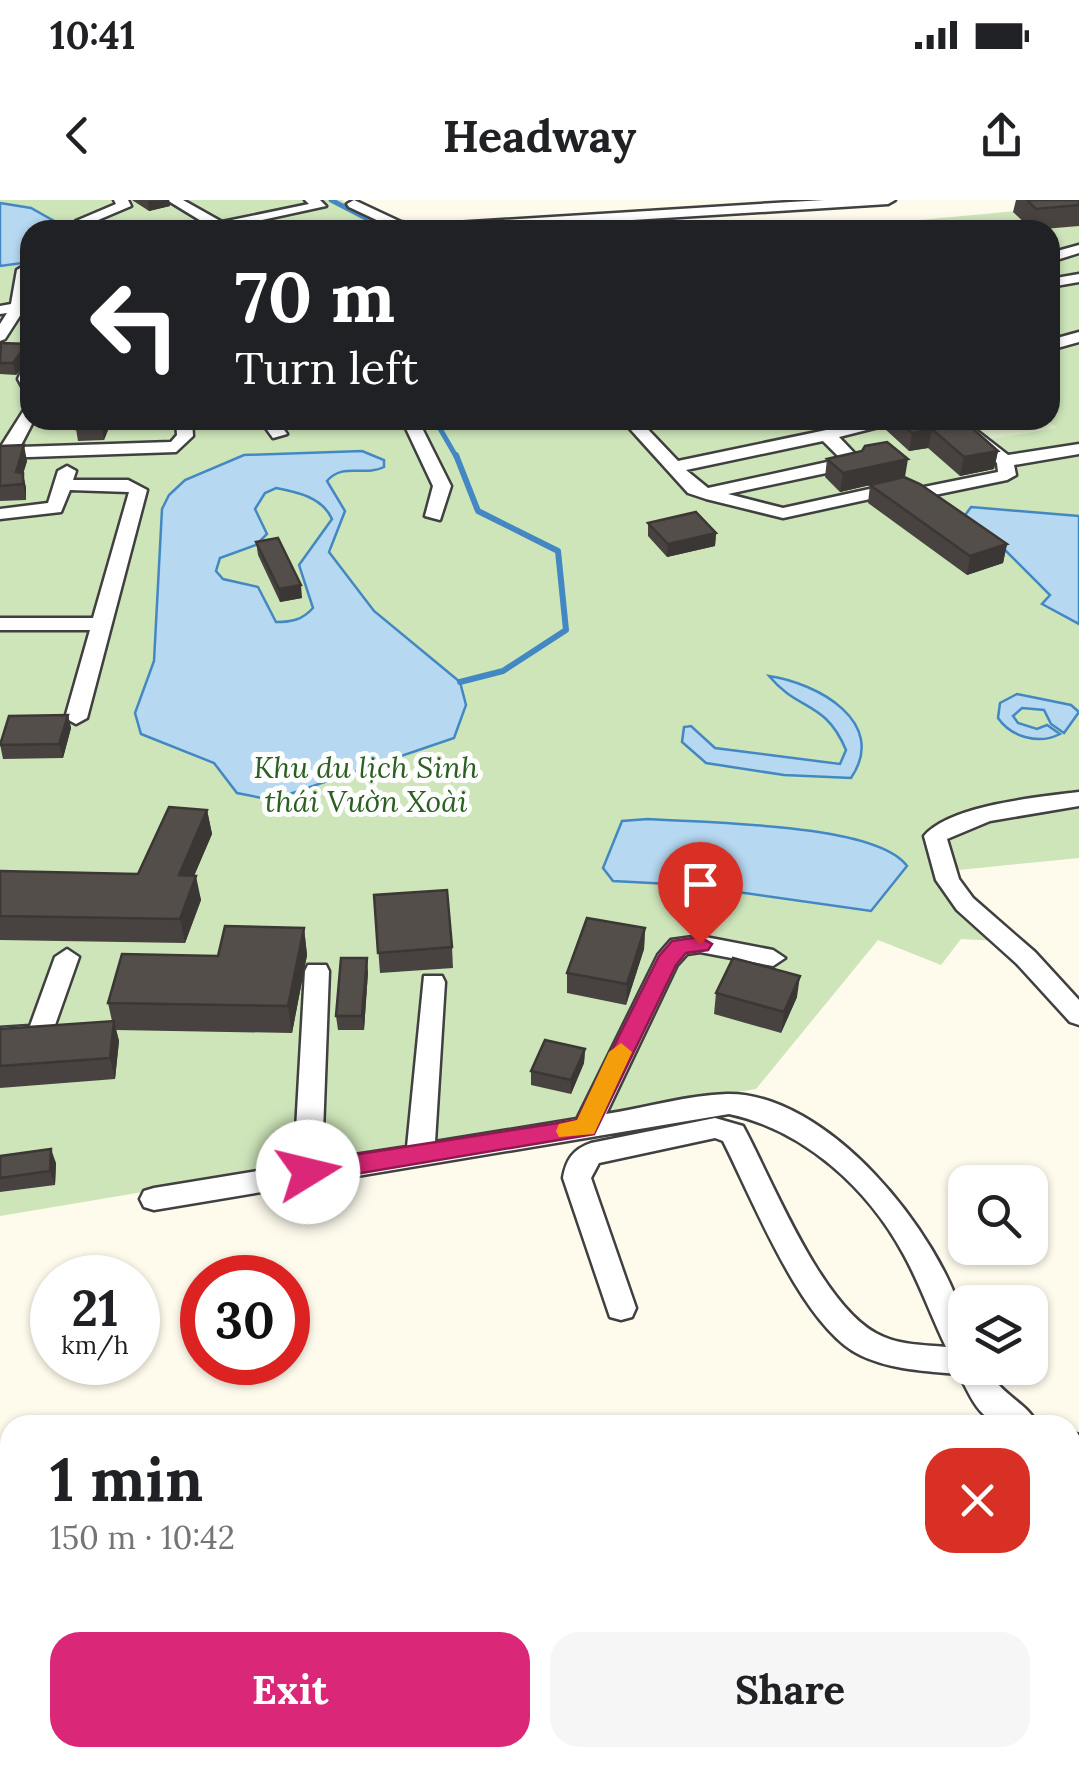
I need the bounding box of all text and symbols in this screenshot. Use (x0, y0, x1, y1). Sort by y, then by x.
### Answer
text: 10:41 (50, 11, 135, 59)
text: Headway (443, 107, 636, 164)
icon: back (50, 108, 105, 163)
icon: share (974, 108, 1029, 163)
text: 70 m (235, 252, 395, 341)
icon: left (70, 260, 200, 390)
text: Turn left (235, 339, 418, 396)
park label: Khu du lịch Sinh thái Vườn Xoài (254, 748, 478, 820)
pin (658, 842, 743, 945)
icon: arrive (673, 857, 728, 912)
position arrow (256, 1120, 360, 1224)
map controls (948, 1165, 1048, 1385)
button: search (948, 1165, 1048, 1265)
speed limit sign: 30 (180, 1255, 310, 1385)
text: 21 (72, 1276, 118, 1340)
button: layers (948, 1285, 1048, 1385)
text: km/h (61, 1329, 129, 1361)
text: 1 min (50, 1441, 203, 1517)
button: close (925, 1448, 1030, 1553)
text: 150 m · 10:42 (50, 1517, 235, 1558)
button: Exit (50, 1632, 530, 1747)
button: Share (550, 1632, 1030, 1747)

